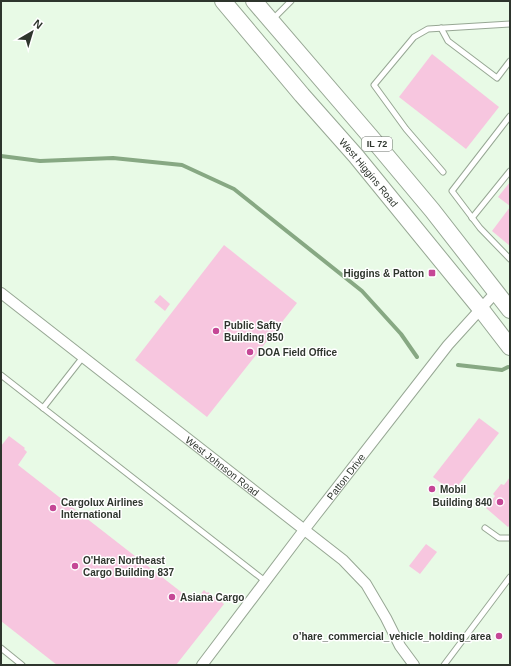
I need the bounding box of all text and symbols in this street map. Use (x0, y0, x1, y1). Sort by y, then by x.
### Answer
north arrow (12, 12, 52, 52)
text: N (31, 17, 45, 31)
street label: West Higgins Road (337, 136, 400, 209)
road number: IL 72 (362, 137, 392, 151)
place label: Higgins & Patton (343, 268, 424, 279)
marker: Higgins & Patton (427, 268, 437, 278)
place label: Public Safty Building 850 (224, 320, 284, 343)
marker: Public Safty Building 850 (211, 326, 221, 336)
marker: DOA Field Office (245, 347, 255, 357)
place label: DOA Field Office (258, 347, 338, 358)
street label: West Johnson Road (184, 434, 261, 498)
street label: Patton Drive (324, 451, 367, 502)
marker: Mobil (427, 484, 437, 494)
place label: Mobil (440, 484, 466, 495)
place label: Cargolux Airlines International (61, 497, 144, 520)
place label: Building 840 (433, 497, 492, 508)
marker: Building 840 (495, 497, 505, 507)
marker: Cargolux Airlines International (48, 503, 58, 513)
place label: O'Hare Northeast Cargo Building 837 (83, 555, 175, 578)
marker: O'Hare Northeast Cargo Building 837 (70, 561, 80, 571)
marker: Asiana Cargo (167, 592, 177, 602)
place label: Asiana Cargo (180, 592, 244, 603)
place label: o’hare_commercial_vehicle_holding_area (293, 631, 491, 642)
marker: o’hare_commercial_vehicle_holding_area (494, 631, 504, 641)

